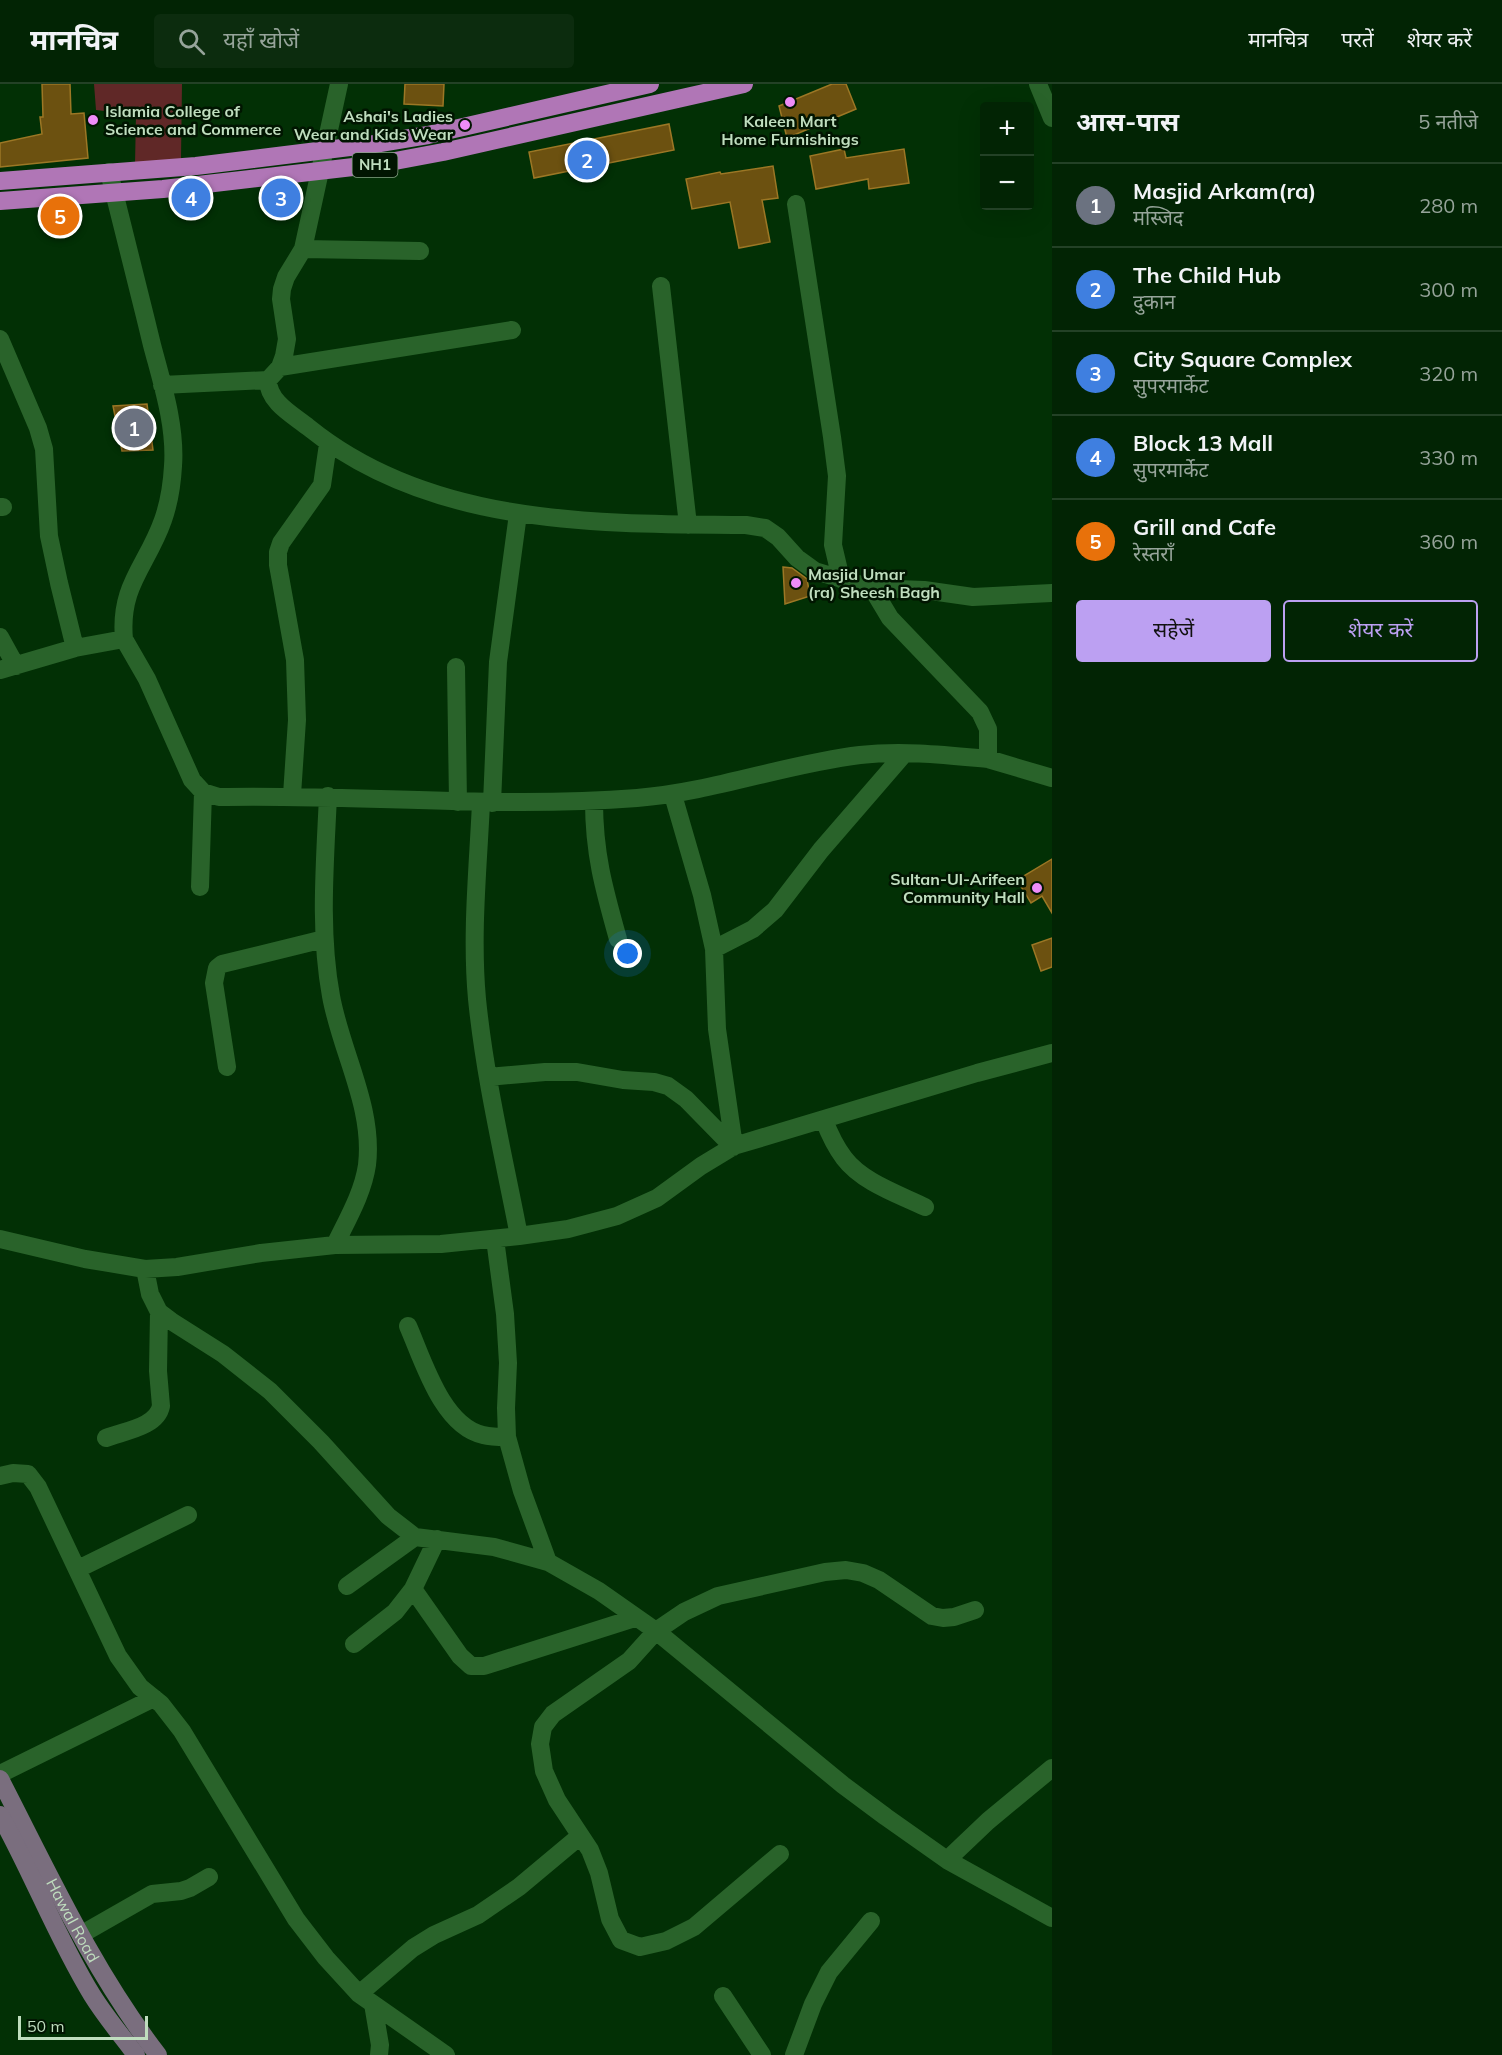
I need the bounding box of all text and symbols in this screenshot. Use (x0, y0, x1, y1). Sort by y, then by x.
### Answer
search box (154, 14, 574, 68)
text: मानचित्र (30, 22, 118, 57)
icon: search (175, 25, 208, 58)
text: यहाँ खोजें (223, 26, 299, 54)
text: मानचित्र (1248, 26, 1308, 52)
text: परतें (1341, 26, 1374, 52)
text: शेयर करें (1407, 26, 1472, 52)
marker: Kaleen Mart Home Furnishings (783, 95, 797, 109)
place label: Islamia College of Science and Commerce (105, 101, 281, 139)
map controls (980, 102, 1034, 210)
button: + (980, 102, 1034, 156)
text: आस-पास (1076, 105, 1179, 138)
place label: Ashai's Ladies Wear and Kids Wear (294, 106, 454, 144)
text: 5 नतीजे (1418, 109, 1478, 134)
place label: Kaleen Mart Home Furnishings (721, 111, 859, 149)
marker: Islamia College of Science and Commerce (86, 113, 100, 127)
marker: Ashai's Ladies Wear and Kids Wear (458, 118, 472, 132)
pin: 2 (568, 138, 606, 182)
road number: NH1 (352, 153, 398, 177)
button: − (980, 156, 1034, 210)
pin: 4 (172, 176, 210, 220)
pin: 3 (262, 176, 300, 220)
text: Masjid Arkam(ra) (1133, 177, 1316, 205)
text: 1 (1090, 193, 1102, 218)
text: 280 m (1419, 193, 1478, 218)
pin: 5 (40, 194, 80, 238)
text: मस्जिद (1133, 205, 1183, 230)
text: The Child Hub (1133, 261, 1281, 289)
text: 2 (1090, 277, 1102, 302)
text: 300 m (1419, 277, 1478, 302)
text: दुकान (1133, 289, 1175, 314)
text: City Square Complex (1133, 345, 1352, 373)
text: 3 (1090, 361, 1102, 386)
text: 320 m (1419, 361, 1478, 386)
text: सुपरमार्केट (1133, 373, 1209, 398)
pin: 1 (114, 406, 154, 450)
text: Block 13 Mall (1133, 429, 1273, 457)
text: 4 (1090, 445, 1102, 470)
text: 330 m (1419, 445, 1478, 470)
text: सुपरमार्केट (1133, 457, 1209, 482)
text: Grill and Cafe (1133, 513, 1276, 541)
text: 5 (1090, 529, 1102, 554)
text: 360 m (1419, 529, 1478, 554)
text: रेस्तराँ (1133, 541, 1174, 566)
place label: Masjid Umar (ra) Sheesh Bagh (808, 564, 940, 602)
marker: Masjid Umar (ra) Sheesh Bagh (789, 576, 803, 590)
button: सहेजें (1076, 600, 1271, 662)
button: शेयर करें (1283, 600, 1478, 662)
place label: Sultan-Ul-Arifeen Community Hall (890, 869, 1025, 907)
marker: Sultan-Ul-Arifeen Community Hall (1030, 881, 1044, 895)
your location (613, 939, 642, 968)
street label: Hawal Road (42, 1875, 104, 1966)
scale bar (18, 2013, 148, 2040)
text: 50 m (27, 2016, 64, 2036)

